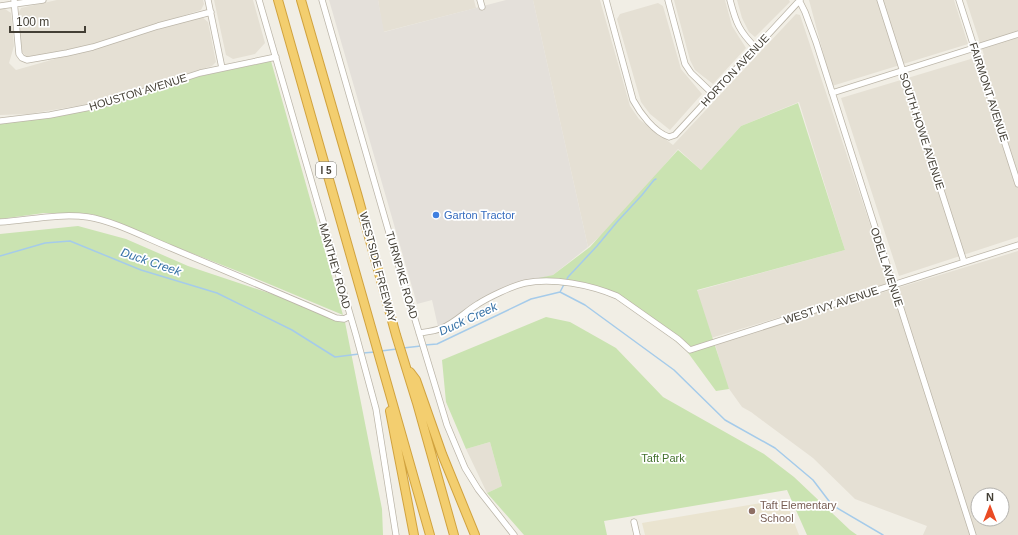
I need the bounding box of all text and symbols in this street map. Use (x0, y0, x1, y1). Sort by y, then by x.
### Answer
scale bar (10, 8, 85, 34)
text: 100 m (16, 15, 49, 29)
street label: HORTON AVENUE (699, 31, 771, 109)
street label: FAIRMONT AVENUE (967, 41, 1011, 143)
street label: HOUSTON AVENUE (88, 71, 188, 113)
street label: SOUTH HOWE AVENUE (897, 71, 947, 191)
road number: I 5 (316, 162, 336, 178)
place label: Garton Tractor (444, 209, 515, 221)
marker: Garton Tractor (431, 210, 441, 220)
street label: WESTSIDE FREEWAY (357, 211, 399, 324)
street label: MANTHEY ROAD (317, 222, 353, 310)
street label: ODELL AVENUE (869, 226, 905, 308)
street label: TURNPIKE ROAD (384, 230, 420, 320)
water label: Duck Creek (119, 245, 184, 279)
street label: WEST IVY AVENUE (782, 284, 880, 326)
water label: Duck Creek (437, 299, 500, 339)
park label: Taft Park (641, 452, 685, 464)
north arrow (970, 487, 1010, 527)
text: N (986, 491, 994, 503)
place label: Taft Elementary School (760, 499, 837, 524)
marker: Taft Elementary School (747, 506, 757, 516)

